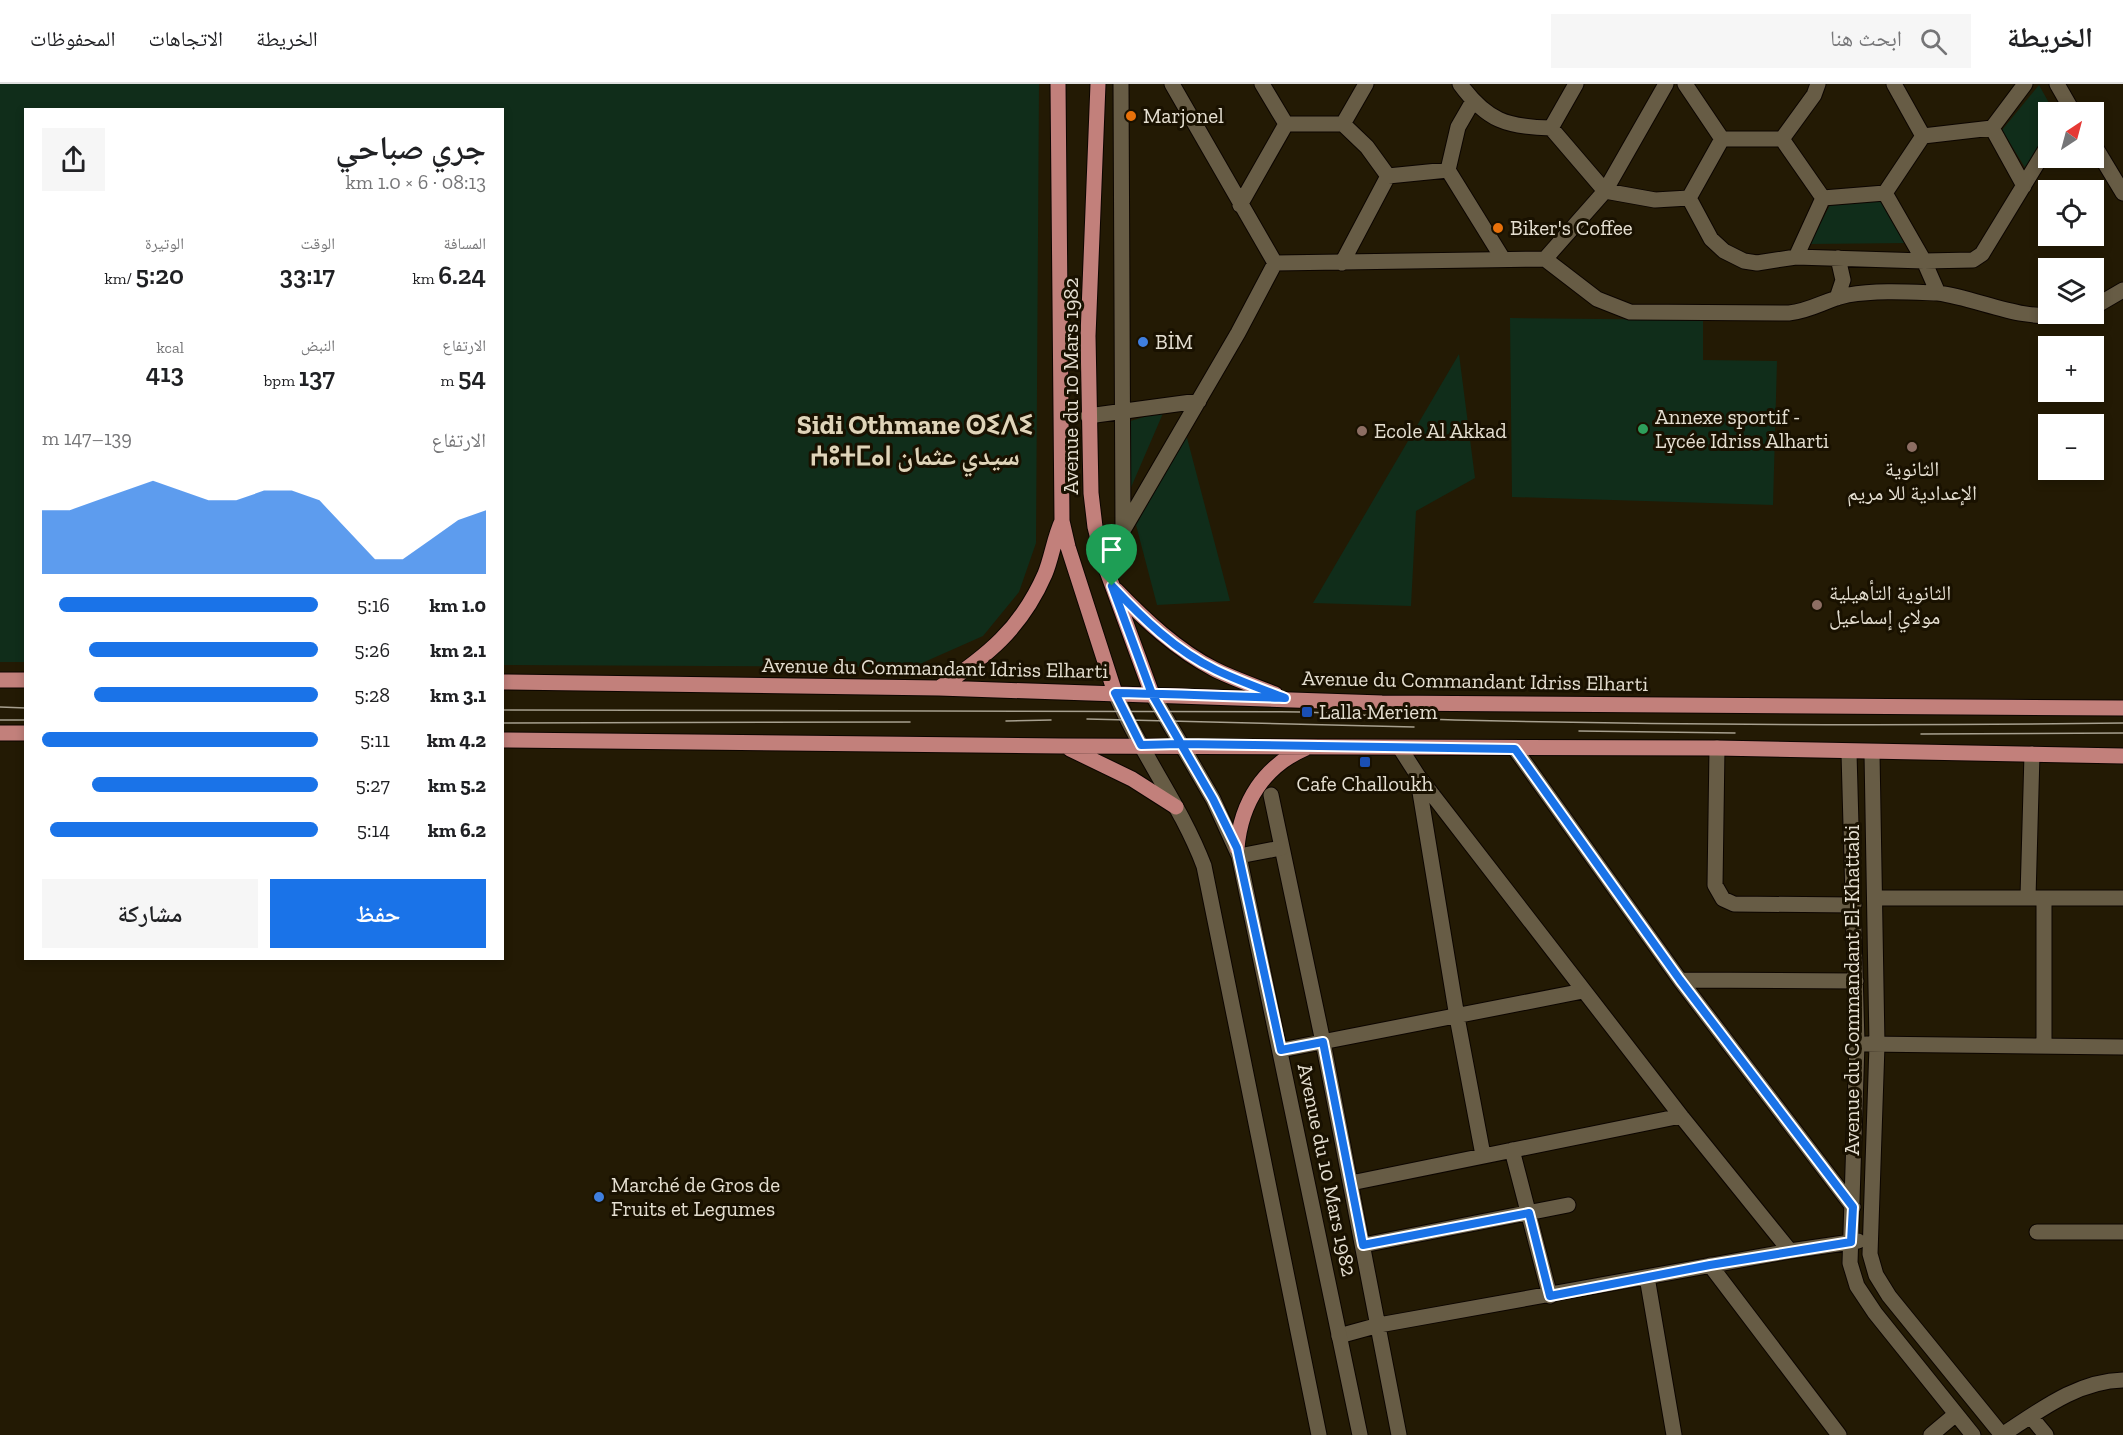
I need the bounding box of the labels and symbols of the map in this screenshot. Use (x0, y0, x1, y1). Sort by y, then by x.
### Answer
north arrow (2038, 102, 2104, 168)
place label: Marjonel (1143, 103, 1224, 129)
marker: Marjonel (1124, 109, 1138, 123)
place label: Biker's Coffee (1510, 215, 1633, 240)
marker: Biker's Coffee (1491, 221, 1505, 235)
street label: Avenue du 10 Mars 1982 (1058, 278, 1083, 494)
place label: BİM (1155, 329, 1193, 354)
marker: BİM (1136, 335, 1150, 349)
place label: Annexe sportif - Lycée Idriss Alharti (1655, 404, 1829, 453)
district label: Sidi Othmane ⵙⵉⴷⵉ ⵄⵓⵜⵎⴰⵏ سيدي عثمان (797, 409, 1033, 477)
place label: Ecole Al Akkad (1374, 418, 1507, 443)
marker: Annexe sportif - Lycée Idriss Alharti (1636, 422, 1650, 436)
marker: Ecole Al Akkad (1355, 424, 1369, 438)
marker: الثانوية الإعدادية للا مريم (1905, 440, 1919, 454)
place label: الثانوية الإعدادية للا مريم (1847, 456, 1977, 507)
pin (1086, 524, 1137, 586)
place label: الثانوية التأهيلية مولاي إسماعيل (1829, 580, 1951, 633)
marker: الثانوية التأهيلية مولاي إسماعيل (1810, 598, 1824, 612)
street label: Avenue du Commandant Idriss Elharti (762, 652, 1109, 683)
street label: Avenue du Commandant Idriss Elharti (1302, 665, 1649, 696)
place label: Lalla Meriem (1319, 699, 1437, 724)
marker: Lalla Meriem (1300, 705, 1314, 719)
marker: Cafe Challoukh (1358, 755, 1372, 769)
place label: Cafe Challoukh (1297, 771, 1434, 796)
street label: Avenue du Commandant El-Khattabi (1839, 824, 1864, 1156)
street label: Avenue du 10 Mars 1982 (1293, 1061, 1362, 1279)
place label: Marché de Gros de Fruits et Legumes (611, 1172, 780, 1221)
marker: Marché de Gros de Fruits et Legumes (592, 1190, 606, 1204)

